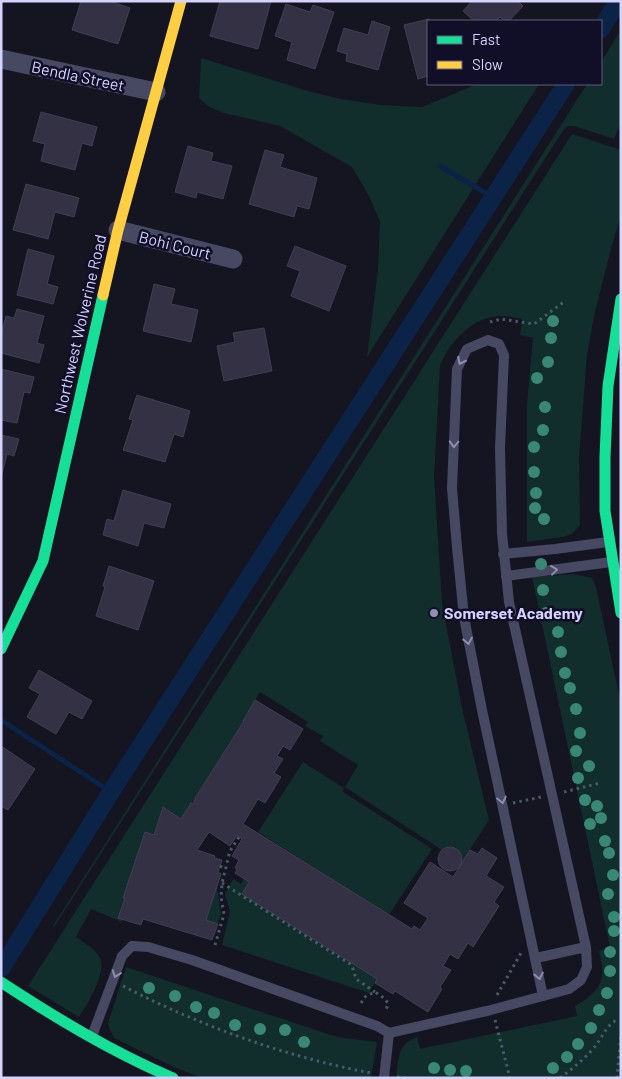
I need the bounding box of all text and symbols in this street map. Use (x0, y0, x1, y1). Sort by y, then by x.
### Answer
legend (427, 20, 602, 85)
text: Fast (472, 30, 500, 48)
text: Slow (472, 55, 503, 73)
street label: Bendla Street (30, 56, 126, 95)
street label: Bohi Court (137, 226, 213, 263)
street label: Northwest Wolverine Road (50, 232, 109, 415)
one-way arrow (457, 356, 467, 365)
one-way arrow (448, 441, 459, 449)
one-way arrow (550, 565, 558, 576)
place label: Somerset Academy (444, 603, 583, 622)
marker: Somerset Academy (428, 607, 440, 619)
one-way arrow (463, 636, 473, 645)
one-way arrow (496, 795, 507, 804)
one-way arrow (112, 969, 122, 978)
one-way arrow (533, 972, 544, 980)

